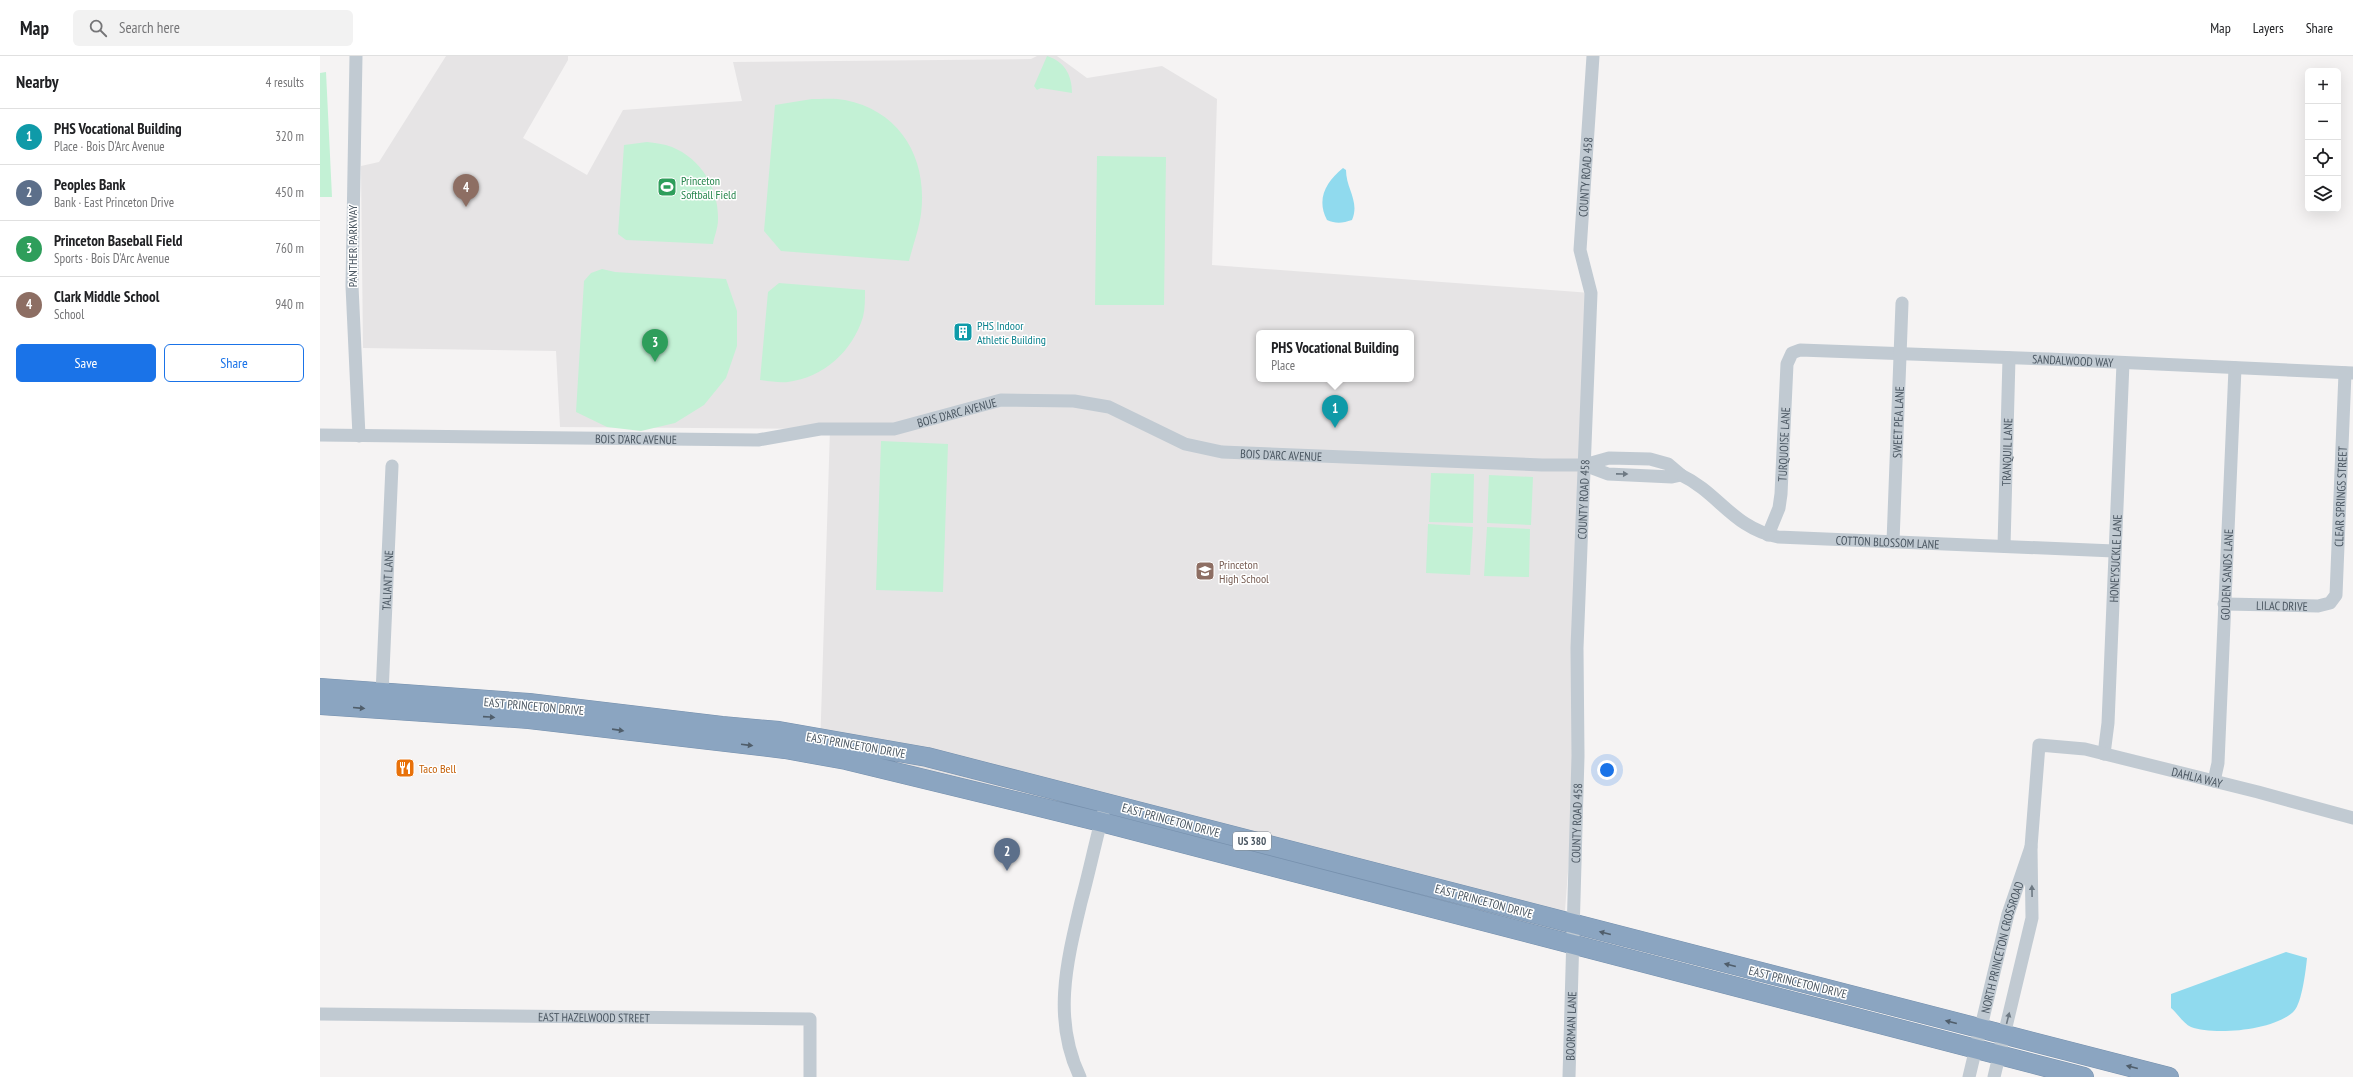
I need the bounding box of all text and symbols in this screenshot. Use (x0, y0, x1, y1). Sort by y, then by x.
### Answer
search box (73, 10, 353, 46)
text: Map (20, 16, 49, 40)
icon: search (87, 17, 109, 39)
text: Search here (119, 18, 180, 37)
text: Map (2210, 19, 2231, 37)
text: Layers (2253, 19, 2284, 37)
text: Share (2306, 19, 2333, 37)
map controls (2305, 68, 2341, 212)
button: + (2305, 68, 2341, 104)
text: Nearby (16, 71, 59, 93)
text: 4 results (265, 74, 304, 91)
button: − (2305, 104, 2341, 140)
text: PHS Vocational Building (54, 119, 182, 138)
text: 1 (26, 128, 32, 145)
text: 320 m (275, 128, 304, 145)
street label: COUNTY ROAD 458 (1575, 137, 1595, 217)
text: Place · Bois D'Arc Avenue (54, 138, 165, 155)
button: locate (2305, 140, 2341, 176)
place label: Princeton Softball Field (681, 173, 736, 202)
pin: 4 (453, 174, 479, 207)
text: Peoples Bank (54, 175, 125, 194)
sports icon: Princeton Softball Field (656, 176, 678, 198)
button: layers (2305, 176, 2341, 212)
text: 2 (26, 184, 32, 201)
text: 450 m (275, 184, 304, 201)
text: Bank · East Princeton Drive (54, 194, 174, 211)
street label: PANTHER PARKWAY (345, 204, 360, 287)
text: Princeton Baseball Field (54, 231, 182, 250)
text: 3 (26, 240, 32, 257)
text: 760 m (275, 240, 304, 257)
text: Sports · Bois D'Arc Avenue (54, 250, 170, 267)
text: Clark Middle School (54, 287, 159, 306)
text: 4 (26, 296, 32, 313)
text: 940 m (275, 296, 304, 313)
text: School (54, 306, 84, 323)
place label: PHS Indoor Athletic Building (977, 318, 1046, 347)
building icon: PHS Indoor Athletic Building (952, 321, 974, 343)
pin: 3 (642, 329, 668, 362)
popup (1256, 330, 1414, 382)
text: PHS Vocational Building (1271, 338, 1399, 357)
button: Save (16, 344, 156, 382)
button: Share (164, 344, 304, 382)
street label: SANDALWOOD WAY (2032, 351, 2114, 369)
text: Place (1271, 357, 1295, 374)
street label: SWEET PEA LANE (1889, 386, 1906, 458)
street label: BOIS D'ARC AVENUE (915, 394, 998, 430)
pin: 1 (1322, 395, 1348, 428)
street label: TURQUOISE LANE (1774, 407, 1793, 482)
street label: TRANQUIL LANE (1998, 418, 2015, 486)
street label: BOIS D'ARC AVENUE (595, 431, 677, 447)
street label: BOIS D'ARC AVENUE (1240, 445, 1322, 464)
street label: CLEAR SPRINGS STREET (2330, 445, 2350, 547)
street label: COUNTY ROAD 458 (1574, 459, 1592, 540)
one-way arrow (1616, 471, 1629, 477)
street label: HONEYSUCKLE LANE (2106, 514, 2124, 603)
street label: GOLDEN SANDS LANE (2217, 529, 2236, 621)
street label: COTTON BLOSSOM LANE (1836, 532, 1940, 551)
street label: TALIANT LANE (378, 550, 396, 611)
place label: Princeton High School (1219, 557, 1269, 586)
school or university icon: Princeton High School (1194, 560, 1216, 582)
street label: LILAC DRIVE (2256, 597, 2308, 613)
street label: EAST PRINCETON DRIVE (483, 694, 585, 718)
one-way arrow (353, 705, 365, 712)
one-way arrow (482, 714, 495, 721)
one-way arrow (612, 727, 624, 733)
street label: EAST PRINCETON DRIVE (805, 729, 907, 761)
one-way arrow (741, 742, 753, 748)
restaurant icon: Taco Bell (394, 757, 416, 779)
your location (1597, 760, 1617, 780)
place label: Taco Bell (419, 761, 456, 776)
street label: DAHLIA WAY (2170, 763, 2225, 791)
street label: COUNTY ROAD 458 (1568, 783, 1585, 863)
street label: EAST PRINCETON DRIVE (1120, 800, 1222, 840)
road number: US 380 (1233, 832, 1271, 850)
pin: 2 (994, 838, 1020, 871)
street label: NORTH PRINCETON CROSSROAD (1977, 879, 2026, 1014)
street label: EAST PRINCETON DRIVE (1433, 881, 1535, 921)
one-way arrow (2029, 884, 2035, 897)
one-way arrow (1598, 929, 1611, 935)
one-way arrow (1724, 962, 1736, 968)
street label: EAST PRINCETON DRIVE (1747, 963, 1849, 1001)
street label: BOORMAN LANE (1562, 991, 1579, 1061)
street label: EAST HAZELWOOD STREET (538, 1009, 651, 1025)
one-way arrow (2005, 1011, 2011, 1024)
one-way arrow (1945, 1018, 1958, 1024)
one-way arrow (2125, 1064, 2137, 1070)

